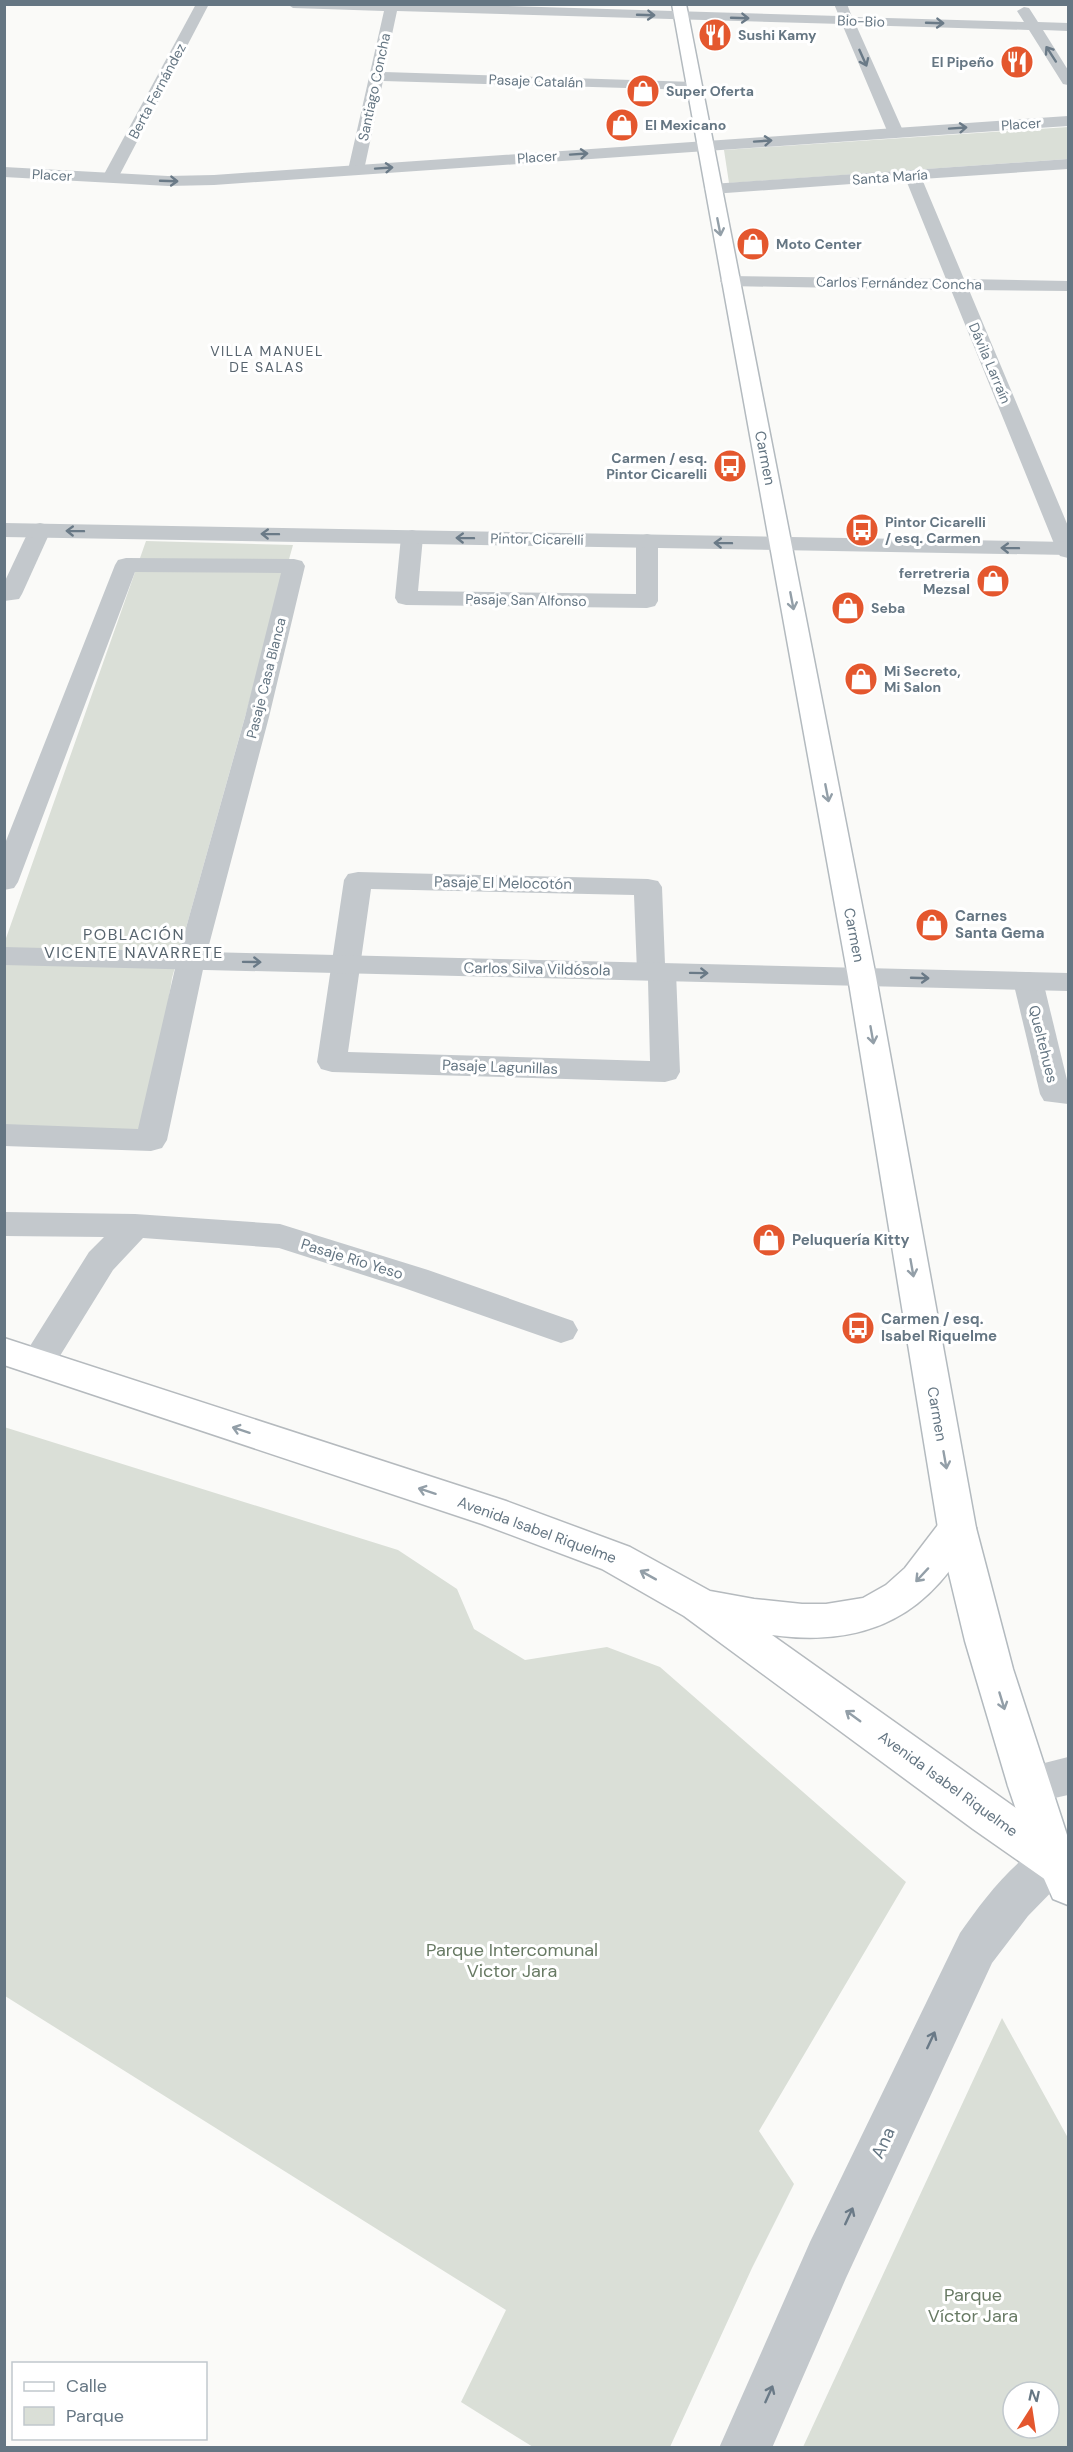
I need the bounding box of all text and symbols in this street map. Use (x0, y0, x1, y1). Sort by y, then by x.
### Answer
one-way arrow (635, 10, 655, 21)
street label: Bio-Bio (837, 11, 885, 31)
one-way arrow (729, 12, 749, 24)
restaurant icon: Sushi Kamy (697, 17, 733, 53)
one-way arrow (924, 18, 944, 29)
place label: Sushi Kamy (738, 26, 817, 44)
street label: Santiago Concha (354, 31, 394, 143)
street label: Berta Fernández (124, 40, 190, 142)
restaurant icon: El Pipeño (999, 44, 1035, 80)
one-way arrow (1045, 46, 1057, 62)
one-way arrow (858, 49, 869, 67)
place label: El Pipeño (932, 53, 994, 71)
street label: Pasaje Catalán (488, 70, 584, 92)
shop icon: Super Oferta (625, 73, 661, 109)
place label: Super Oferta (666, 82, 754, 100)
shop icon: El Mexicano (604, 107, 640, 143)
street label: Placer (1000, 114, 1042, 134)
place label: El Mexicano (645, 116, 726, 134)
one-way arrow (947, 123, 967, 134)
one-way arrow (753, 136, 773, 147)
street label: Placer (516, 147, 558, 167)
one-way arrow (568, 149, 588, 160)
one-way arrow (374, 162, 394, 173)
street label: Placer (32, 165, 72, 185)
street label: Santa María (852, 165, 928, 189)
one-way arrow (158, 175, 178, 186)
one-way arrow (714, 217, 725, 237)
shop icon: Moto Center (735, 226, 771, 262)
place label: Moto Center (776, 235, 862, 253)
street label: Carlos Fernández Concha (816, 273, 982, 293)
street label: Dávila Larraín (965, 320, 1015, 406)
district label: VILLA MANUEL DE SALAS (210, 342, 324, 376)
street label: Carmen (750, 429, 780, 487)
bus stop icon: Carmen / esq. Pintor Cicarelli (712, 448, 748, 484)
place label: Carmen / esq. Pintor Cicarelli (606, 449, 707, 483)
bus stop icon: Pintor Cicarelli / esq. Carmen (844, 512, 880, 548)
place label: Pintor Cicarelli / esq. Carmen (885, 513, 986, 547)
one-way arrow (65, 525, 85, 537)
one-way arrow (260, 529, 280, 540)
street label: Pintor Cicarelli (490, 529, 584, 549)
one-way arrow (455, 532, 475, 544)
one-way arrow (713, 537, 733, 548)
one-way arrow (1001, 542, 1021, 554)
shop icon: ferretreria Mezsal (975, 563, 1011, 599)
place label: ferretreria Mezsal (899, 564, 970, 598)
street label: Pasaje San Alfonso (465, 590, 587, 610)
shop icon: Seba (830, 590, 866, 626)
one-way arrow (787, 591, 798, 611)
place label: Seba (871, 599, 905, 617)
street label: Pasaje Casa Blanca (242, 616, 290, 740)
shop icon: Mi Secreto, Mi Salon (843, 661, 879, 697)
place label: Mi Secreto, Mi Salon (884, 662, 961, 696)
one-way arrow (822, 783, 833, 802)
street label: Pasaje El Melocotón (434, 872, 572, 894)
street label: Carmen (839, 906, 869, 964)
place label: Carnes Santa Gema (955, 906, 1045, 943)
shop icon: Carnes Santa Gema (914, 907, 950, 943)
district label: POBLACIÓN VICENTE NAVARRETE (44, 924, 224, 963)
one-way arrow (241, 956, 261, 967)
street label: Carlos Silva Vildósola (463, 958, 611, 980)
one-way arrow (688, 967, 708, 979)
one-way arrow (910, 973, 930, 984)
street label: Queltehues (1024, 1003, 1062, 1085)
one-way arrow (867, 1024, 878, 1044)
street label: Pasaje Lagunillas (442, 1055, 558, 1079)
shop icon: Peluquería Kitty (751, 1222, 787, 1258)
place label: Peluquería Kitty (792, 1230, 910, 1250)
street label: Pasaje Río Yeso (298, 1234, 406, 1284)
one-way arrow (907, 1258, 918, 1278)
place label: Carmen / esq. Isabel Riquelme (881, 1309, 997, 1346)
bus stop icon: Carmen / esq. Isabel Riquelme (840, 1310, 876, 1346)
street label: Carmen (922, 1385, 952, 1443)
one-way arrow (232, 1423, 251, 1434)
one-way arrow (940, 1450, 951, 1470)
one-way arrow (418, 1484, 437, 1495)
street label: Avenida Isabel Riquelme (455, 1492, 619, 1568)
one-way arrow (915, 1568, 930, 1583)
one-way arrow (639, 1569, 657, 1580)
one-way arrow (997, 1691, 1008, 1710)
one-way arrow (846, 1710, 862, 1722)
street label: Avenida Isabel Riquelme (874, 1727, 1022, 1841)
park label: Parque Intercomunal Victor Jara (426, 1938, 598, 1983)
one-way arrow (926, 2031, 938, 2049)
street label: Ana (865, 2123, 901, 2163)
one-way arrow (843, 2208, 855, 2226)
park label: Parque Víctor Jara (928, 2283, 1018, 2328)
legend (12, 2362, 207, 2440)
text: Calle (66, 2374, 107, 2398)
north arrow (1001, 2380, 1061, 2440)
text: N (1026, 2384, 1042, 2407)
one-way arrow (764, 2385, 775, 2403)
text: Parque (66, 2404, 124, 2428)

